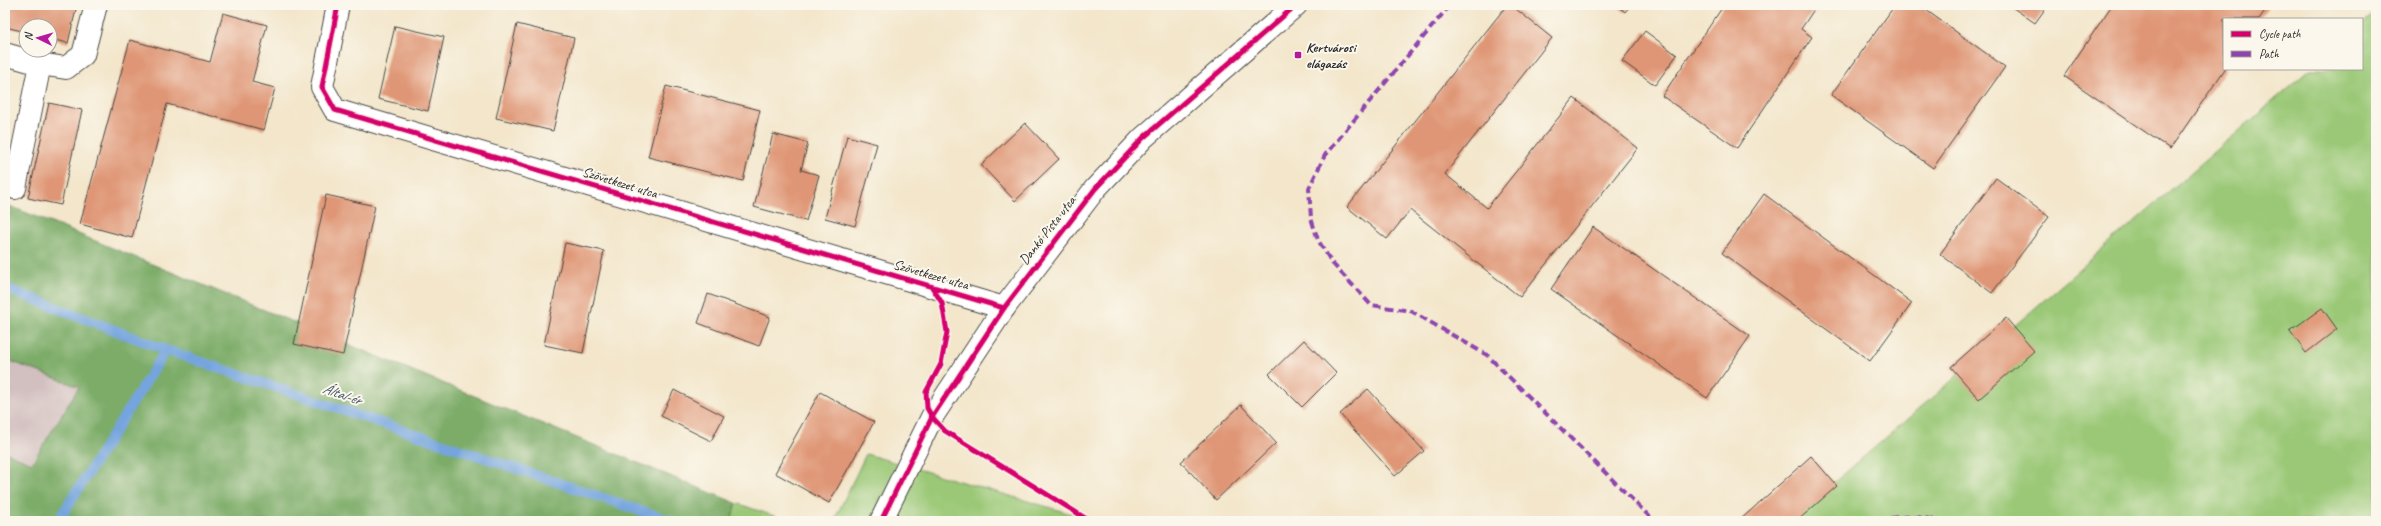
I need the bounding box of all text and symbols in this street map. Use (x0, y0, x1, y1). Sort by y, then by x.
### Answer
north arrow (18, 18, 58, 58)
legend (2223, 18, 2363, 70)
text: Cycle path (2259, 26, 2301, 42)
text: N (21, 31, 35, 41)
place label: Kertvárosi elágazás (1306, 39, 1358, 72)
text: Path (2259, 46, 2279, 62)
marker: Kertvárosi elágazás (1293, 50, 1303, 60)
street label: Szövetkezet utca (580, 163, 661, 202)
street label: Dankó Pista utca (1015, 192, 1080, 268)
street label: Szövetkezet utca (891, 256, 972, 294)
water label: Által-ér (320, 379, 366, 411)

